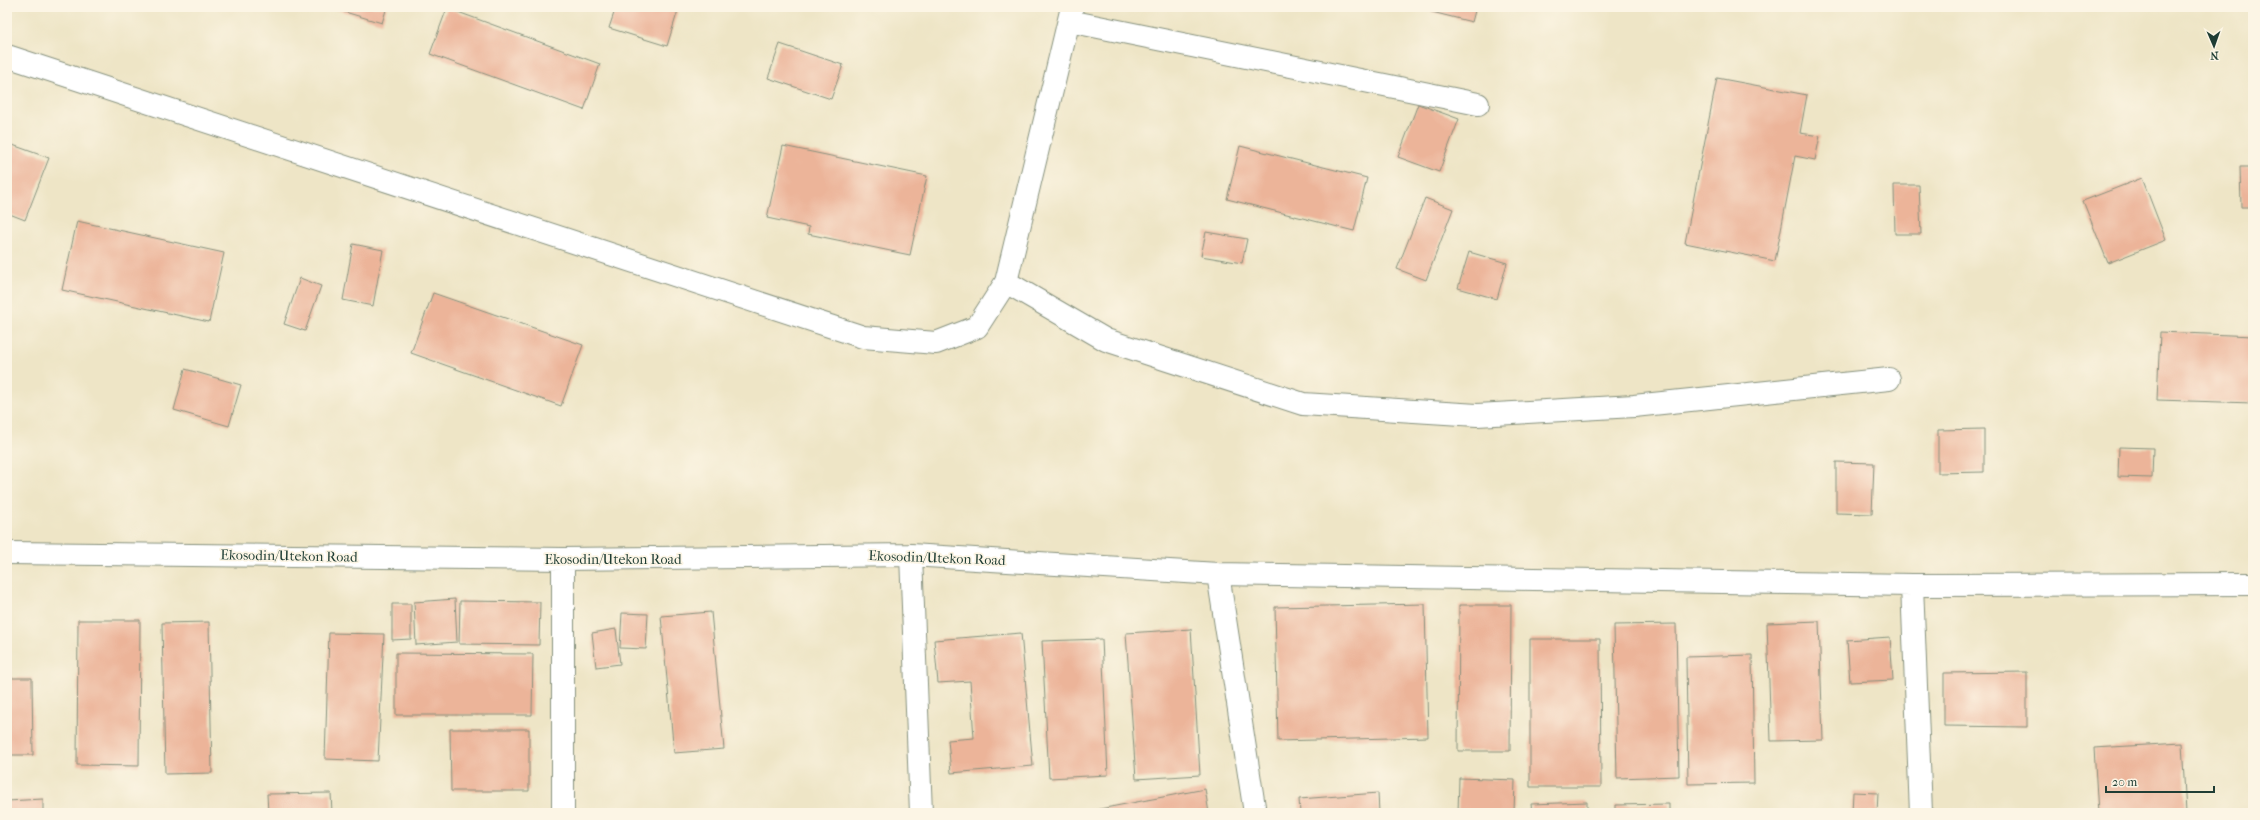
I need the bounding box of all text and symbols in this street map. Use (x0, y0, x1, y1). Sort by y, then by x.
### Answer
north arrow (2194, 26, 2234, 66)
text: N (2209, 49, 2219, 62)
street label: Ekosodin/Utekon Road (220, 546, 358, 566)
street label: Ekosodin/Utekon Road (868, 547, 1006, 569)
street label: Ekosodin/Utekon Road (544, 551, 682, 568)
scale bar (2106, 768, 2214, 794)
text: 20 m (2112, 775, 2137, 789)

